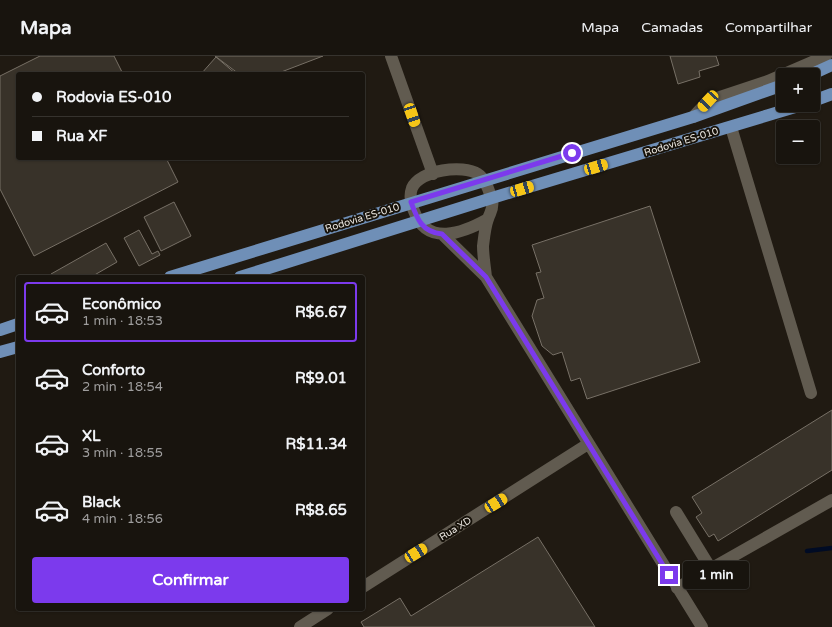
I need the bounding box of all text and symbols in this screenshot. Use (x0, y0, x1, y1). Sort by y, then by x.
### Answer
text: Mapa (20, 17, 72, 39)
text: Mapa (581, 19, 619, 36)
text: Camadas (641, 19, 703, 36)
text: Compartilhar (725, 19, 812, 36)
map controls (776, 68, 820, 164)
button: + (776, 68, 820, 112)
text: Rodovia ES-010 (56, 88, 172, 106)
car (695, 88, 721, 114)
car (402, 102, 422, 128)
button: − (776, 120, 820, 164)
street label: Rodovia ES-010 (643, 125, 720, 159)
text: Rua XF (56, 127, 107, 145)
route start (563, 144, 581, 162)
car (583, 158, 609, 176)
car (509, 180, 535, 198)
street label: Rodovia ES-010 (324, 201, 401, 235)
icon: car (34, 294, 70, 330)
text: Econômico (82, 295, 161, 313)
text: R$6.67 (295, 303, 347, 321)
text: 1 min · 18:53 (82, 313, 163, 329)
icon: car (34, 360, 70, 396)
text: Conforto (82, 361, 145, 379)
text: R$9.01 (295, 369, 347, 387)
text: 2 min · 18:54 (82, 379, 163, 395)
icon: car (34, 426, 70, 462)
text: XL (82, 427, 101, 445)
text: R$11.34 (285, 435, 347, 453)
text: 3 min · 18:55 (82, 445, 163, 461)
icon: car (34, 492, 70, 528)
car (483, 492, 509, 514)
text: Black (82, 493, 121, 511)
text: R$8.65 (295, 501, 347, 519)
text: 4 min · 18:56 (82, 511, 163, 527)
street label: Rua XD (437, 514, 474, 543)
car (403, 542, 429, 564)
button: Confirmar (32, 557, 349, 603)
callout: 1 min (683, 561, 749, 589)
route end (660, 566, 678, 584)
text: 1 min (699, 567, 733, 583)

